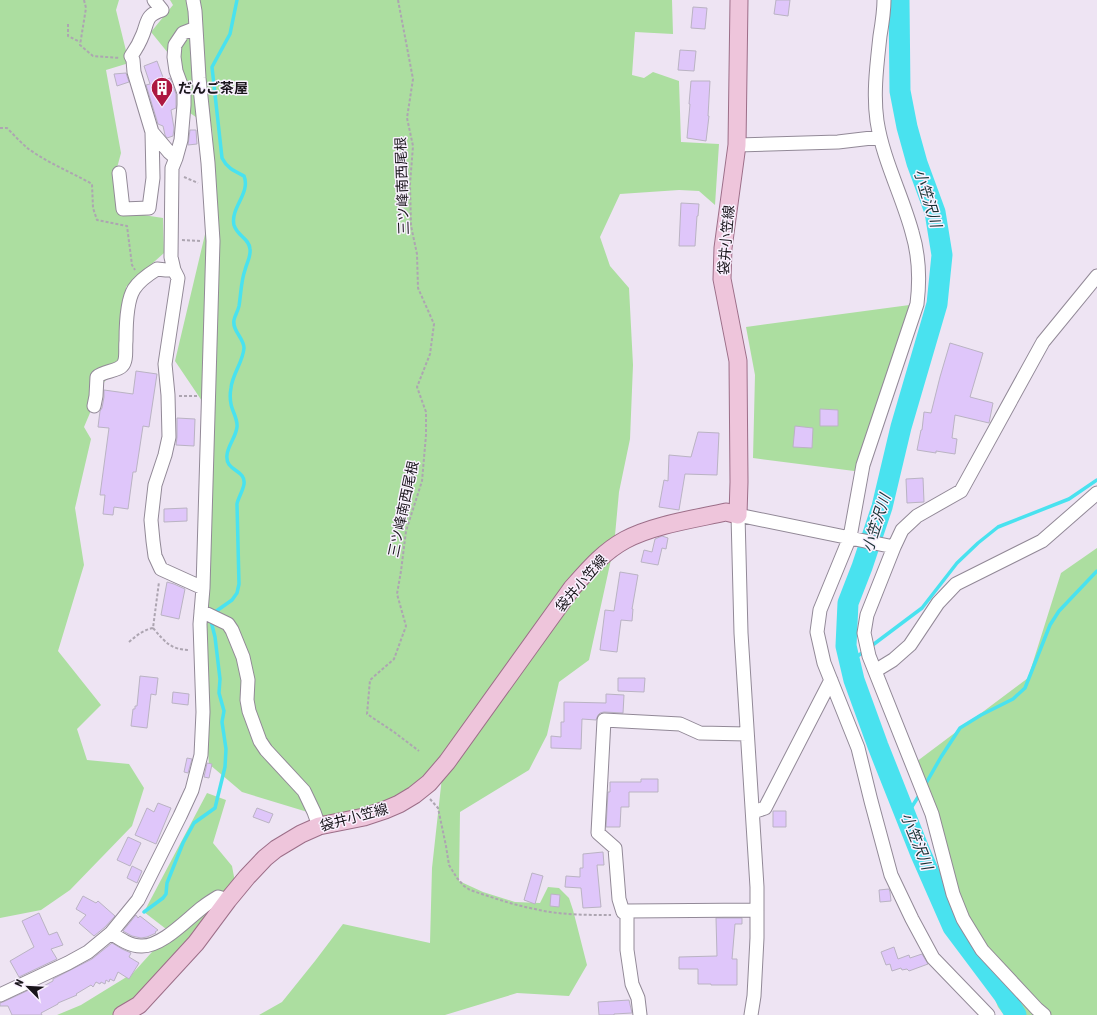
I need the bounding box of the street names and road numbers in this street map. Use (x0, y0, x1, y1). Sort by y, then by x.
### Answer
street label: 三ツ峰南西尾根 (392, 137, 412, 235)
street label: 袋井小笠線 (715, 204, 737, 276)
street label: 三ツ峰南西尾根 (385, 459, 421, 559)
street label: 袋井小笠線 (552, 551, 610, 615)
street label: 袋井小笠線 (318, 800, 390, 834)

